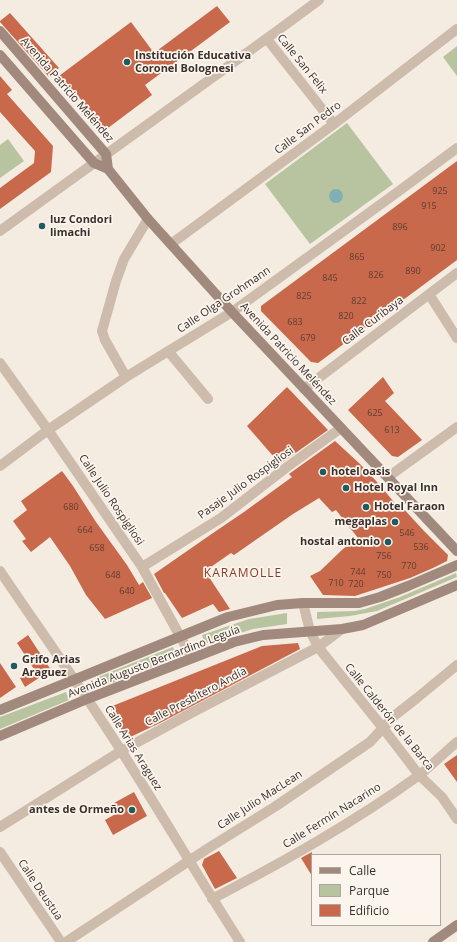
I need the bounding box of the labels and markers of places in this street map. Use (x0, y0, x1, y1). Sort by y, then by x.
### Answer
place label: Institución Educativa Coronel Bolognesi (135, 49, 251, 75)
marker: Institución Educativa Coronel Bolognesi (122, 57, 132, 67)
place label: luz Condori limachi (50, 213, 112, 239)
marker: luz Condori limachi (37, 221, 47, 231)
place label: hotel oasis (331, 465, 390, 479)
marker: hotel oasis (318, 467, 328, 477)
place label: Hotel Royal Inn (354, 481, 438, 495)
marker: Hotel Royal Inn (341, 483, 351, 493)
place label: Hotel Faraon (374, 500, 445, 514)
marker: Hotel Faraon (361, 502, 371, 512)
place label: megaplas (334, 515, 387, 529)
marker: megaplas (390, 517, 400, 527)
place label: hostal antonio (300, 535, 380, 549)
marker: hostal antonio (383, 537, 393, 547)
place label: Grifo Arias Araguez (22, 653, 80, 679)
marker: Grifo Arias Araguez (9, 661, 19, 671)
place label: antes de Ormeño (29, 803, 124, 817)
marker: antes de Ormeño (127, 805, 137, 815)

